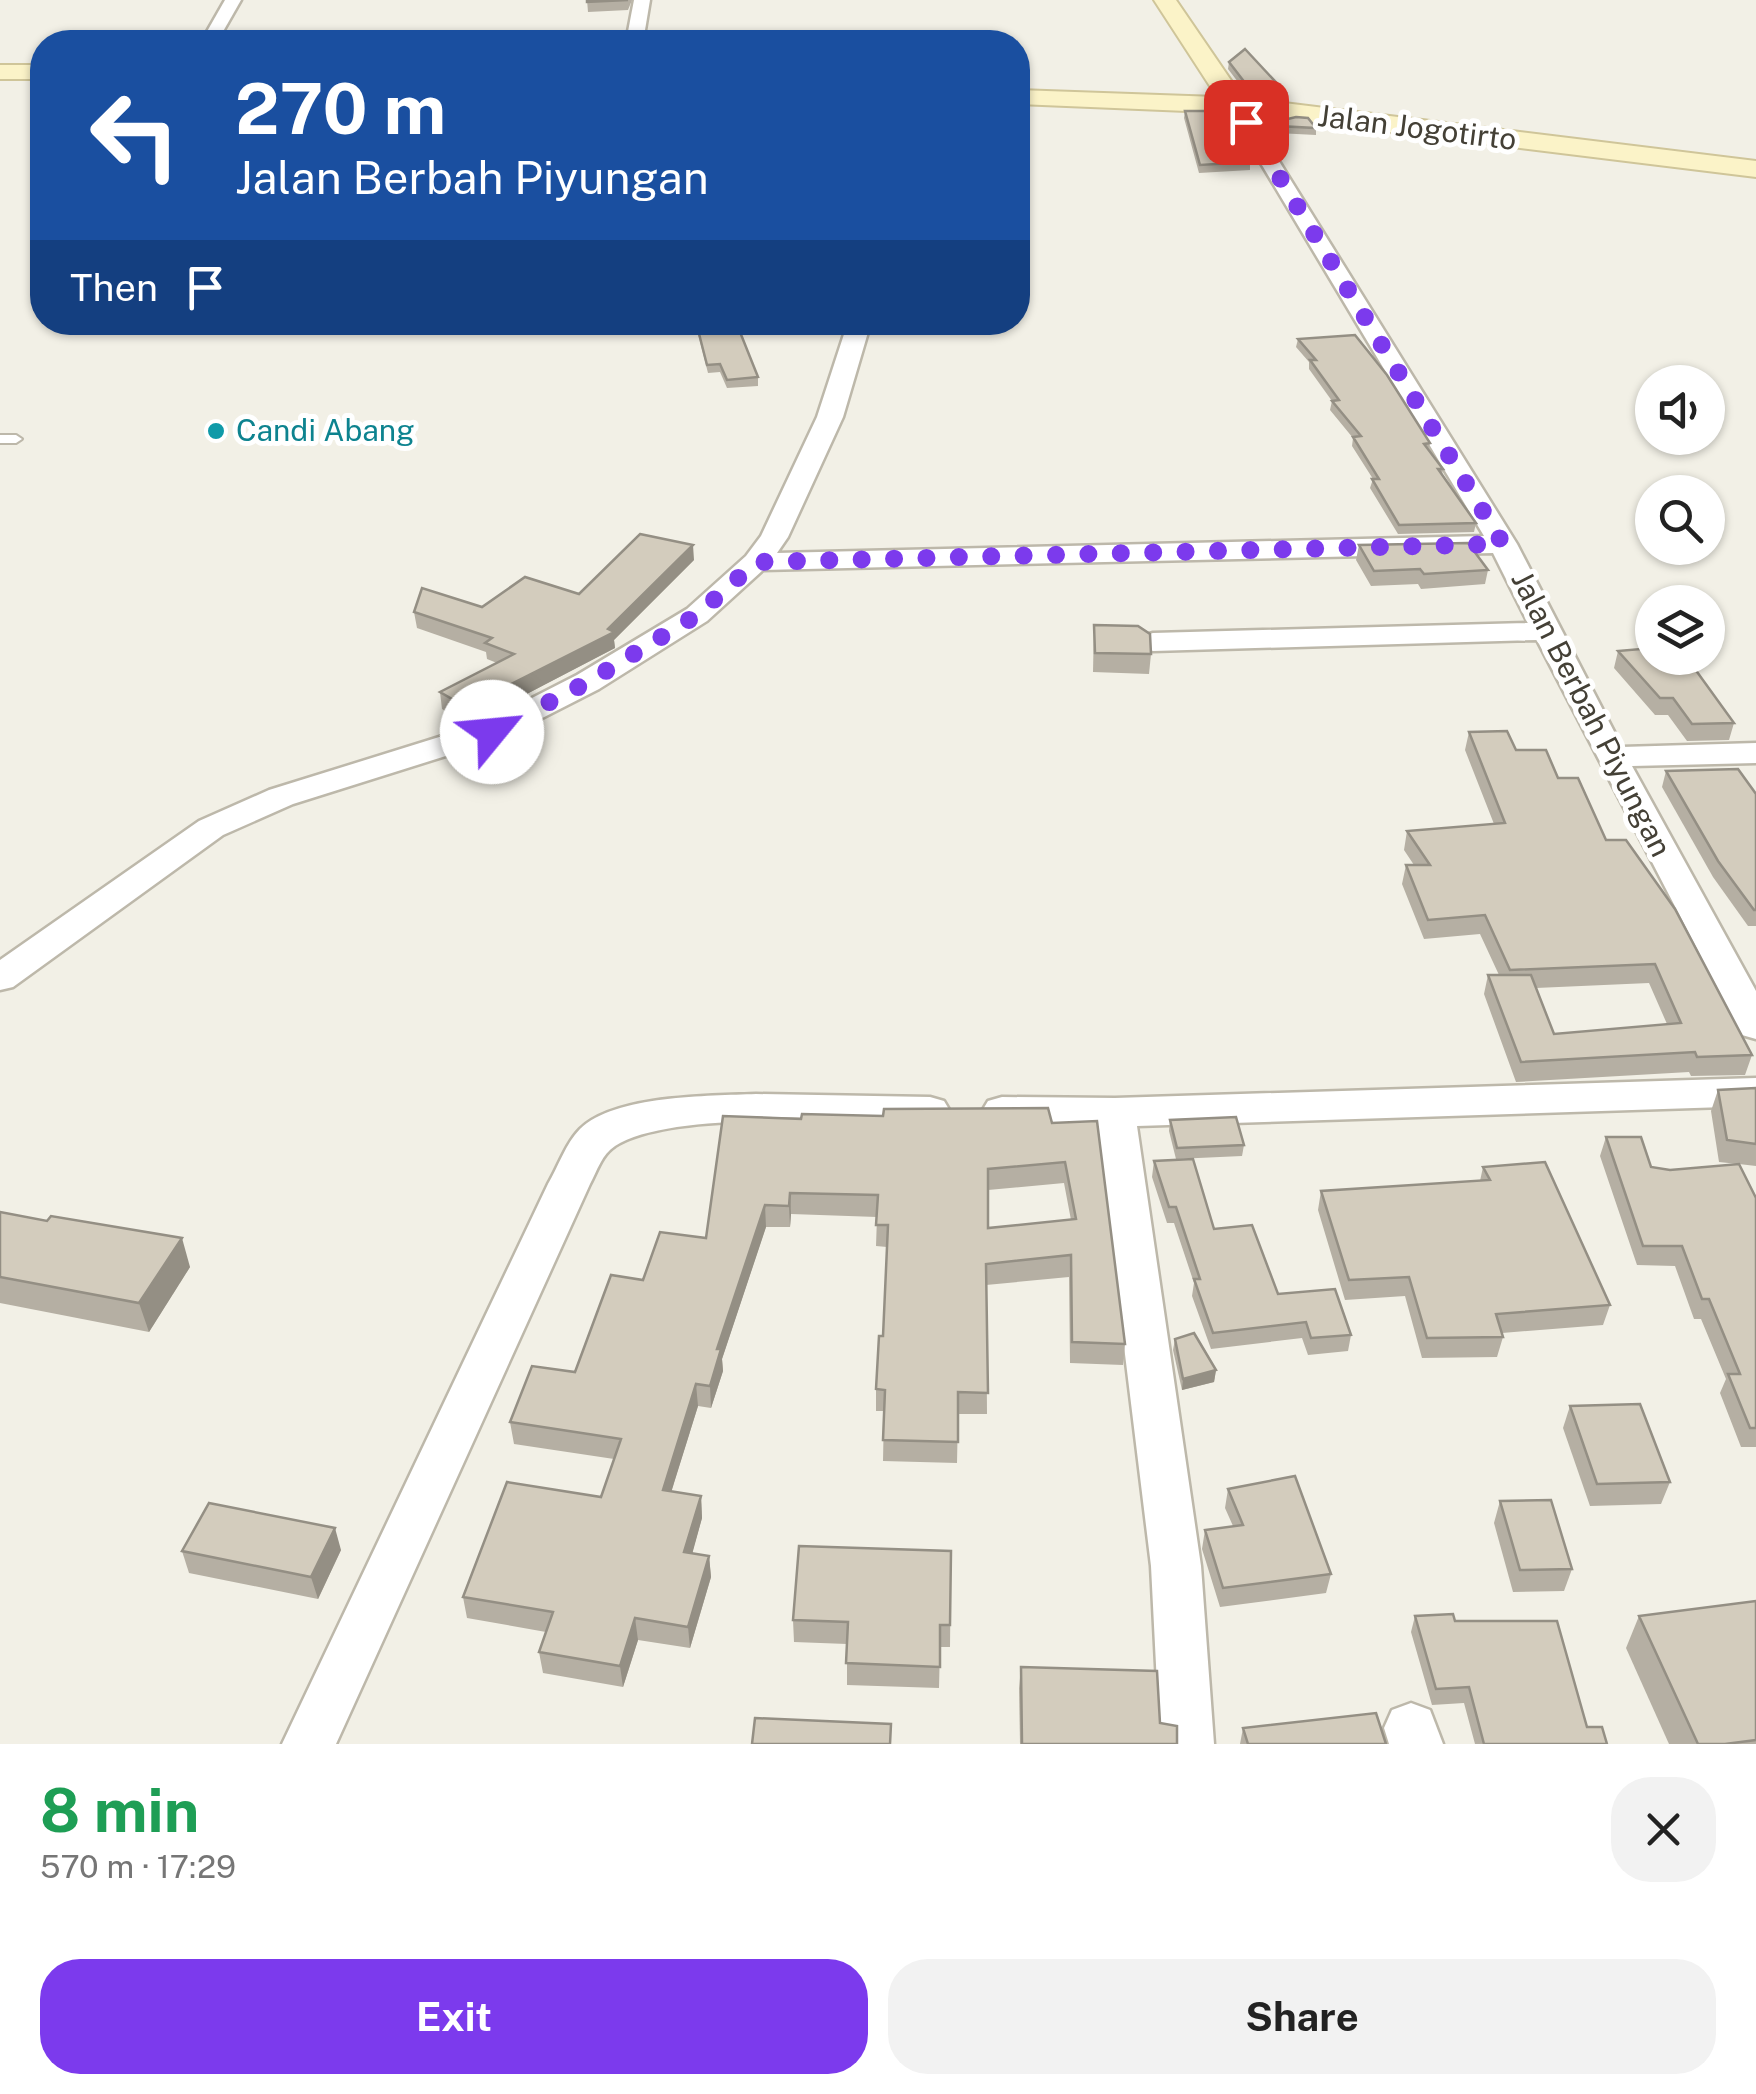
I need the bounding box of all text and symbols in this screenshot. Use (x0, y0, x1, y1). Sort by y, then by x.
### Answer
text: 270 m (235, 67, 446, 150)
icon: left (70, 70, 200, 200)
pin (1204, 80, 1289, 165)
icon: arrive (1219, 95, 1274, 150)
street label: Jalan Jogotirto (1316, 97, 1519, 157)
text: Jalan Berbah Piyungan (235, 151, 709, 204)
icon: arrive (178, 260, 233, 315)
text: Then (70, 265, 158, 310)
map controls (1635, 365, 1725, 675)
button: sound (1635, 365, 1725, 455)
place label: Candi Abang (236, 412, 415, 448)
marker: Candi Abang (205, 420, 227, 442)
button: search (1635, 475, 1725, 565)
street label: Jalan Berbah Piyungan (1504, 565, 1680, 862)
button: layers (1635, 585, 1725, 675)
position arrow (440, 680, 544, 784)
text: 8 min (40, 1775, 199, 1846)
button: close (1611, 1777, 1716, 1882)
text: 570 m · 17:29 (40, 1848, 236, 1885)
button: Exit (40, 1959, 868, 2074)
button: Share (888, 1959, 1716, 2074)

